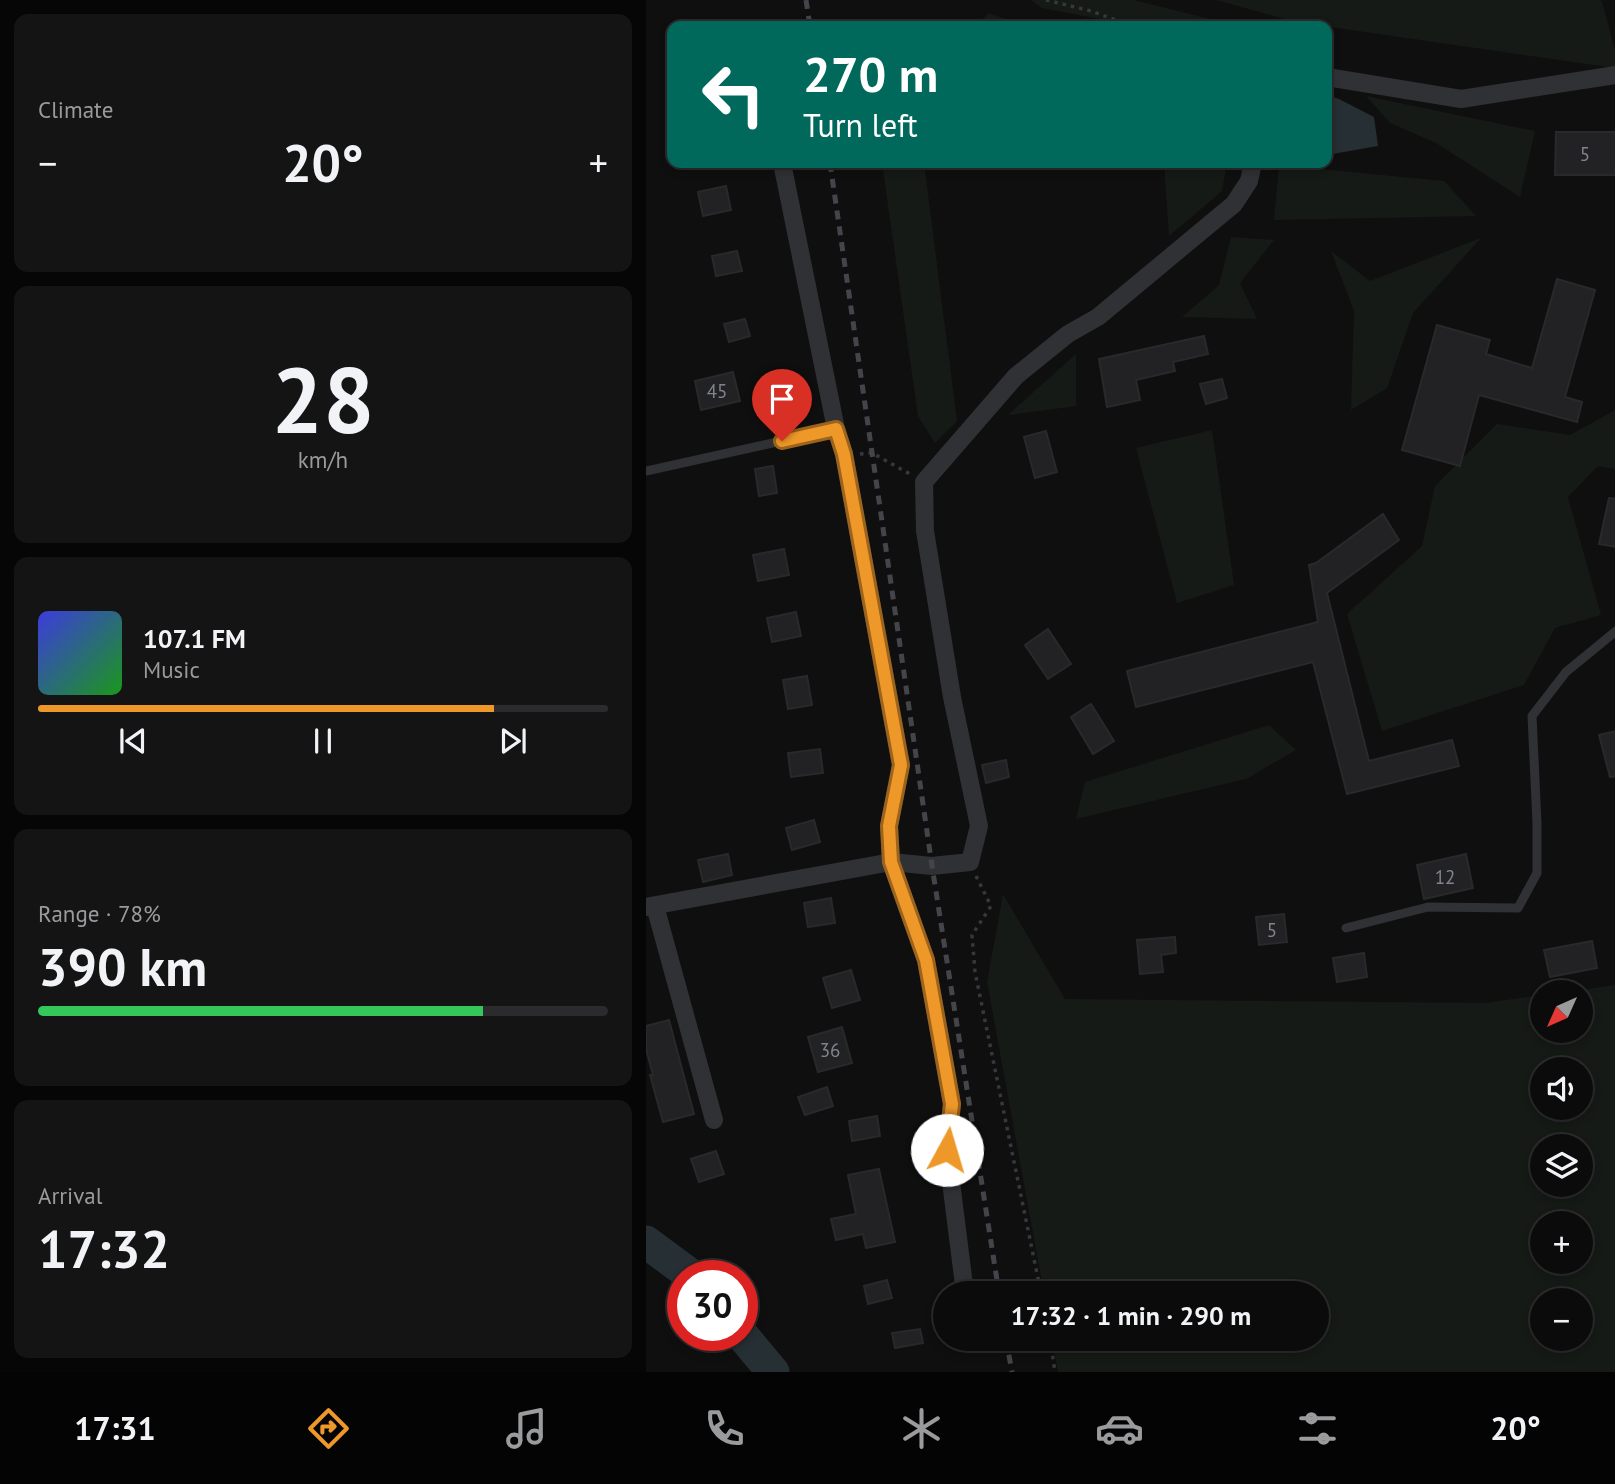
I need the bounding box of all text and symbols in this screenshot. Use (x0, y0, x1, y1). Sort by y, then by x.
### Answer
text: 270 m (803, 42, 938, 106)
icon: left (688, 49, 779, 140)
text: Climate (38, 95, 113, 124)
text: Turn left (803, 104, 918, 146)
text: 20° (282, 129, 364, 196)
text: − (38, 138, 57, 187)
text: + (589, 138, 608, 187)
house number: 5 (1580, 142, 1590, 166)
text: 28 (271, 340, 375, 458)
pin (752, 369, 812, 441)
house number: 45 (707, 379, 727, 403)
icon: arrive (763, 380, 801, 418)
text: km/h (298, 445, 348, 474)
text: 107.1 FM (143, 622, 246, 655)
text: Music (143, 655, 200, 684)
icon: previous (114, 722, 152, 760)
icon: pause (304, 722, 342, 760)
icon: next (494, 722, 532, 760)
house number: 12 (1435, 865, 1455, 889)
text: Range · 78% (38, 899, 161, 928)
house number: 5 (1267, 918, 1277, 942)
text: 390 km (38, 933, 207, 1000)
north arrow (1530, 980, 1593, 1043)
map controls (1530, 980, 1593, 1351)
house number: 36 (820, 1038, 840, 1062)
button: sound (1530, 1057, 1593, 1120)
position arrow (910, 1113, 984, 1187)
button: layers (1530, 1134, 1593, 1197)
text: Arrival (38, 1181, 102, 1210)
button: + (1530, 1211, 1593, 1274)
text: 17:32 (38, 1215, 170, 1282)
speed limit sign: 30 (667, 1260, 758, 1351)
button: − (1530, 1288, 1593, 1351)
text: 17:32 · 1 min · 290 m (1011, 1299, 1251, 1332)
icon: directions (304, 1404, 353, 1453)
icon: music (502, 1404, 551, 1453)
icon: phone (700, 1404, 749, 1453)
icon: climate (897, 1404, 946, 1453)
icon: car (1095, 1404, 1144, 1453)
icon: filters (1293, 1404, 1342, 1453)
text: 17:31 (74, 1407, 156, 1449)
text: 20° (1490, 1407, 1541, 1449)

